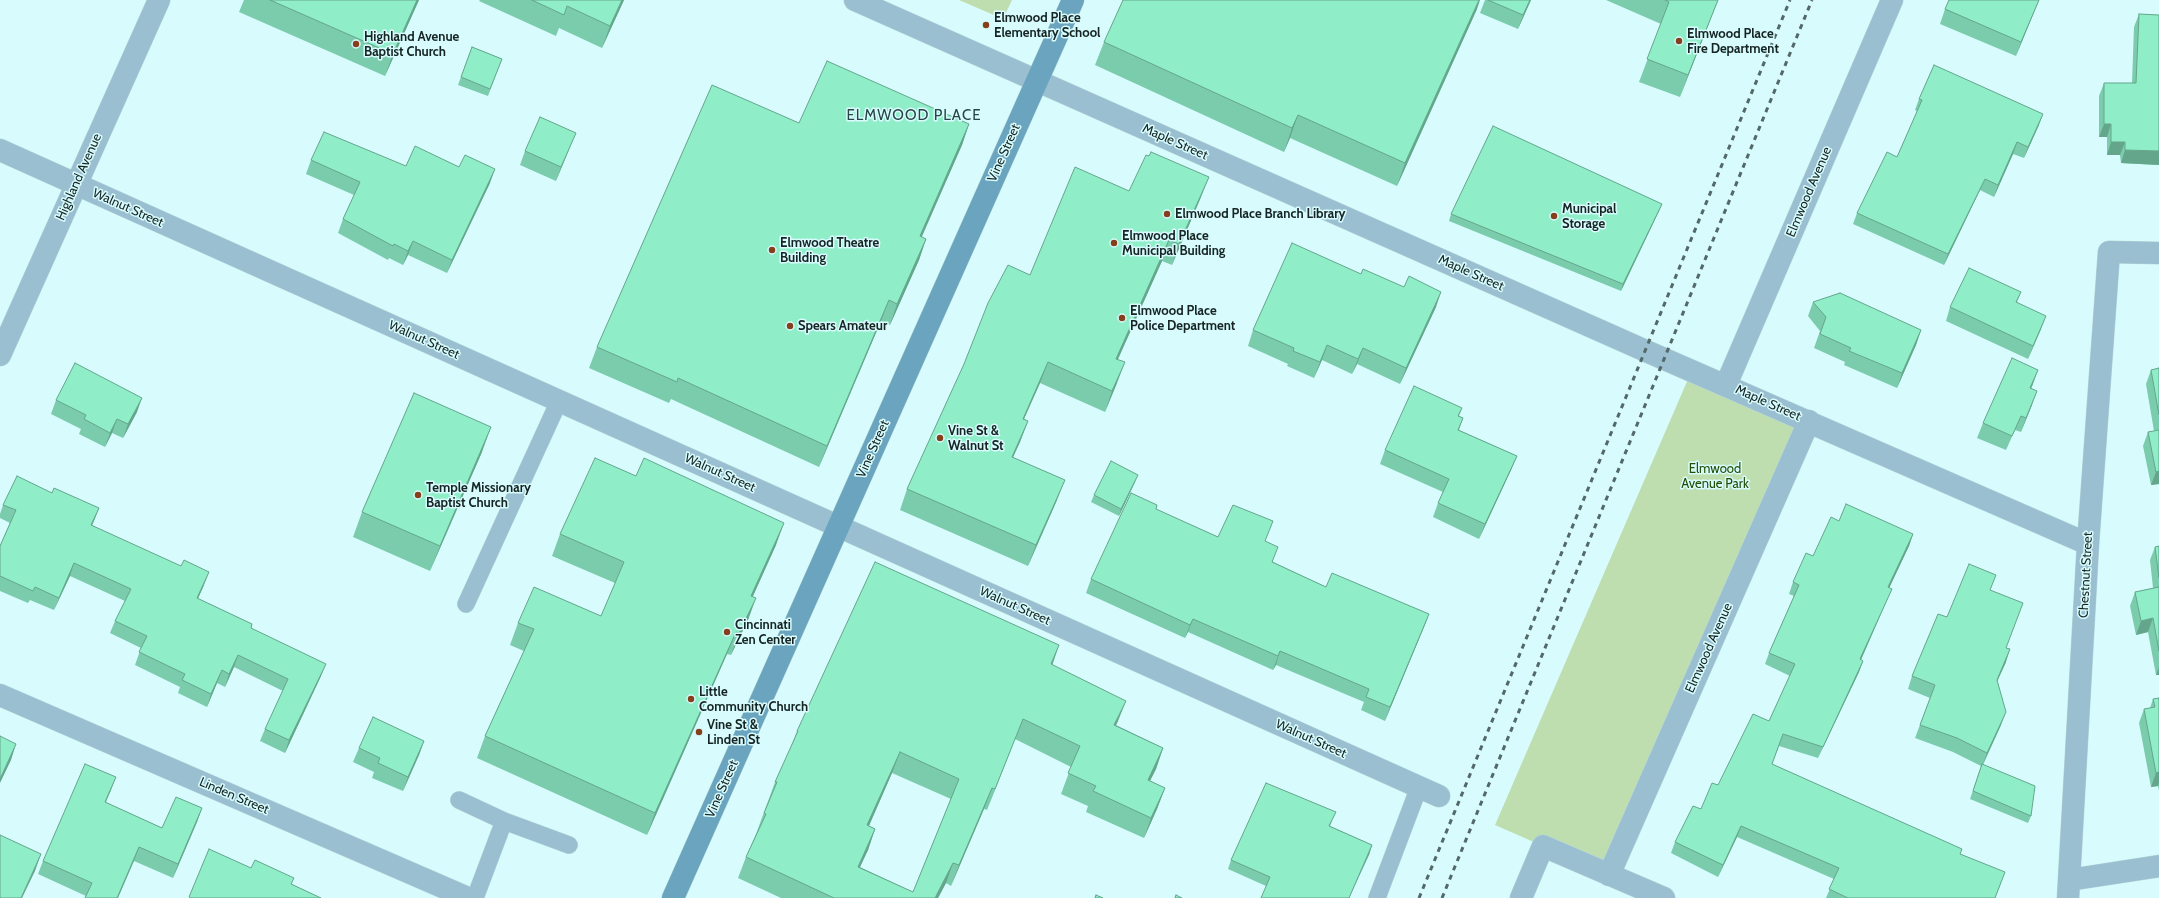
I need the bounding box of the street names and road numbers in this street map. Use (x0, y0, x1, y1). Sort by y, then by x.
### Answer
street label: Maple Street (1140, 121, 1210, 163)
street label: Vine Street (984, 122, 1024, 184)
street label: Highland Avenue (53, 131, 105, 223)
street label: Elmwood Avenue (1783, 144, 1835, 240)
street label: Walnut Street (90, 185, 166, 231)
street label: Maple Street (1436, 252, 1506, 294)
street label: Walnut Street (386, 317, 462, 363)
street label: Maple Street (1733, 382, 1803, 424)
street label: Vine Street (853, 418, 893, 480)
street label: Walnut Street (682, 450, 758, 496)
street label: Chestnut Street (2076, 532, 2096, 618)
street label: Walnut Street (977, 583, 1053, 629)
street label: Elmwood Avenue (1682, 601, 1736, 695)
street label: Walnut Street (1273, 716, 1349, 762)
street label: Vine Street (702, 758, 742, 820)
street label: Linden Street (197, 774, 271, 818)

